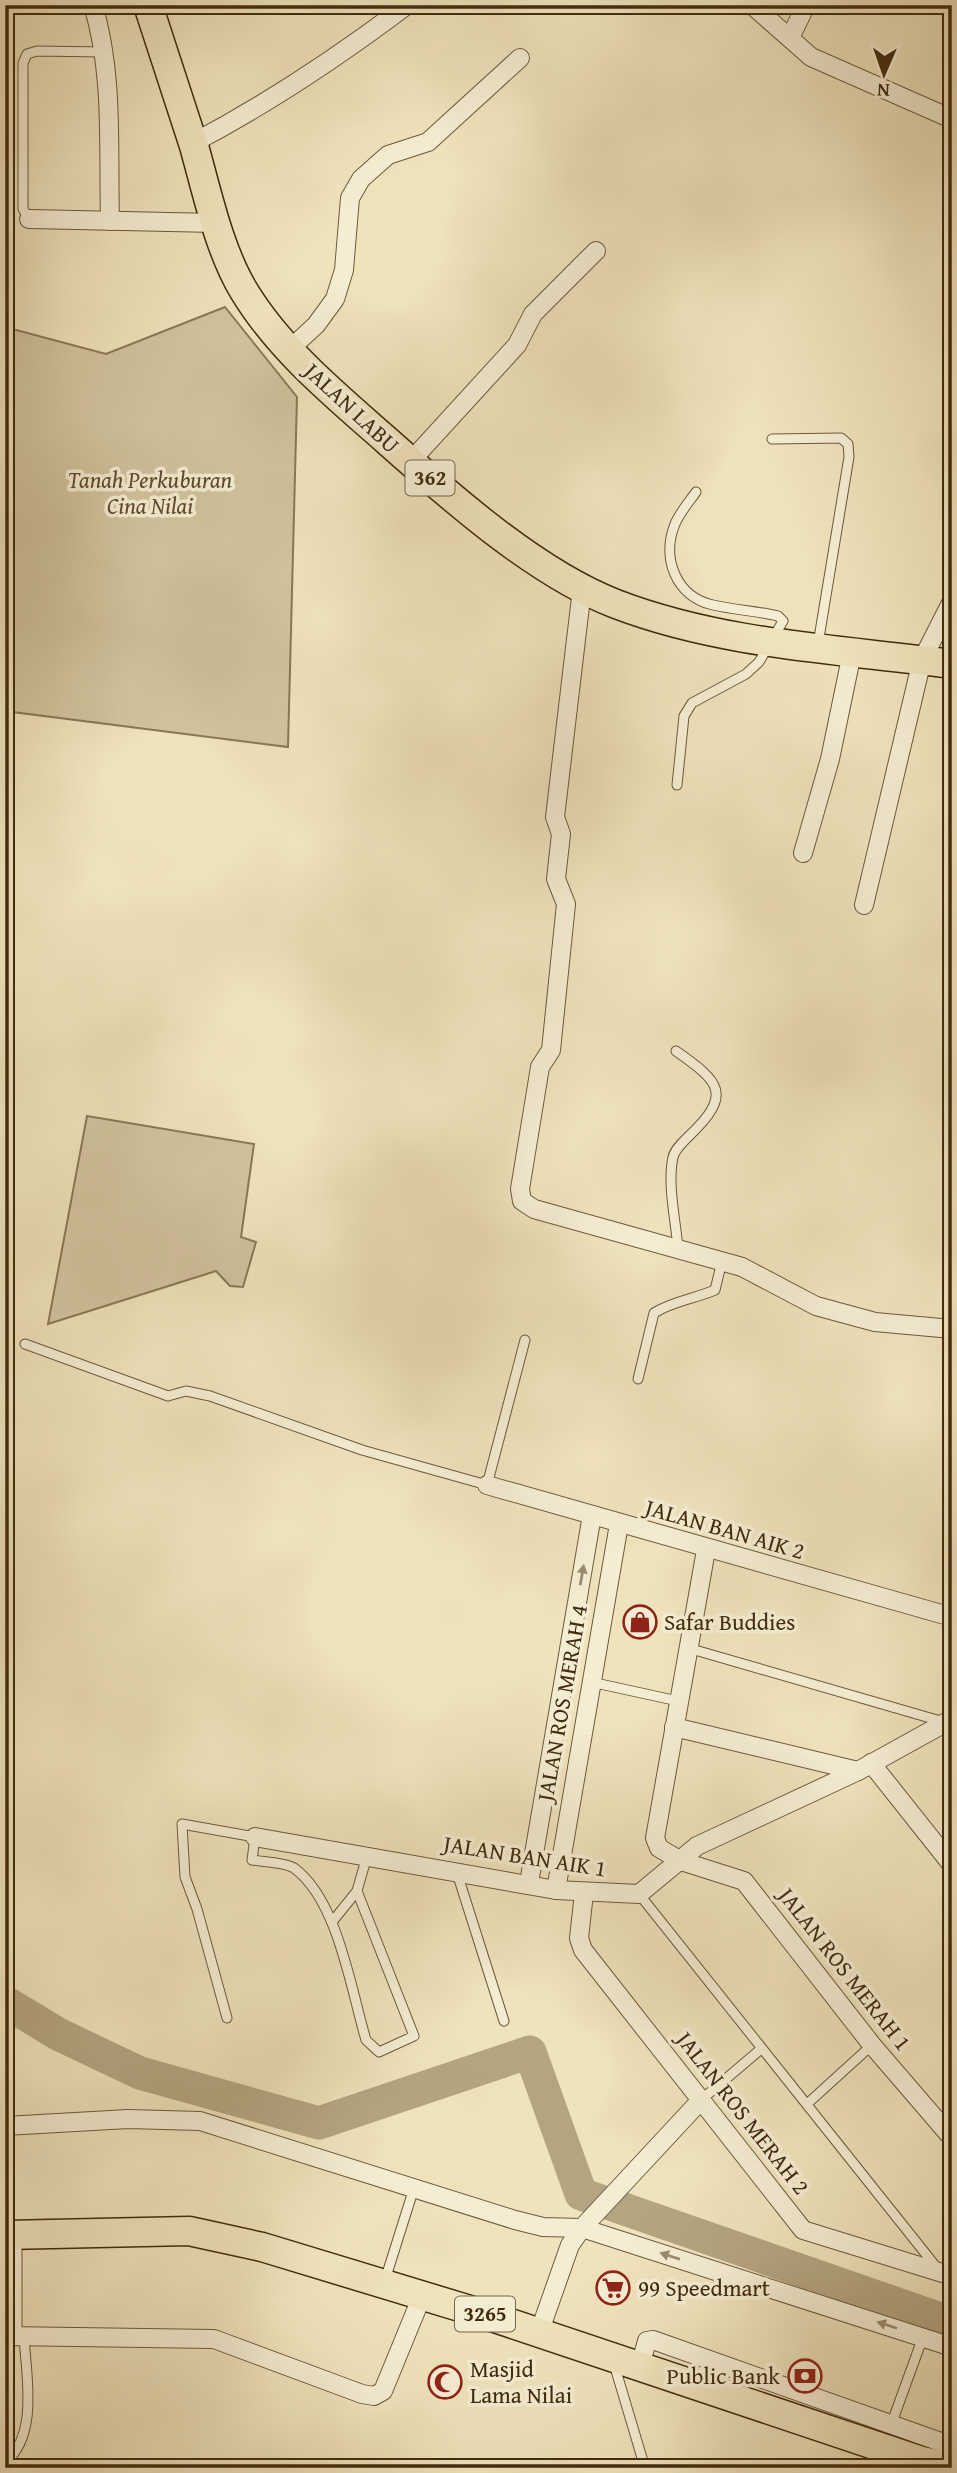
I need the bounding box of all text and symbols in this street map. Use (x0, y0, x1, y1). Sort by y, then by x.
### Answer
north arrow (848, 38, 918, 108)
text: N (876, 77, 890, 105)
street label: JALAN LABU (295, 353, 407, 461)
road number: 362 (406, 461, 454, 496)
park label: Tanah Perkuburan Cina Nilai (68, 463, 233, 522)
street label: JALAN BAN AIK 2 (639, 1489, 809, 1567)
one-way arrow (577, 1563, 588, 1585)
street label: JALAN ROS MERAH 4 (527, 1602, 595, 1807)
shop icon: Safar Buddies (621, 1603, 659, 1641)
place label: Safar Buddies (664, 1605, 795, 1638)
street label: JALAN BAN AIK 1 (438, 1826, 609, 1885)
street label: JALAN ROS MERAH 1 (769, 1878, 920, 2057)
street label: JALAN ROS MERAH 2 (667, 2022, 818, 2201)
one-way arrow (660, 2250, 681, 2261)
supermarket icon: 99 Speedmart (594, 2269, 632, 2307)
place label: 99 Speedmart (638, 2271, 770, 2304)
road number: 3265 (455, 2296, 515, 2332)
one-way arrow (876, 2320, 897, 2330)
place label: Masjid Lama Nilai (470, 2352, 572, 2411)
bank icon: Public Bank (786, 2357, 824, 2395)
place label: Public Bank (667, 2359, 780, 2392)
mosque icon: Masjid Lama Nilai (426, 2363, 464, 2401)

